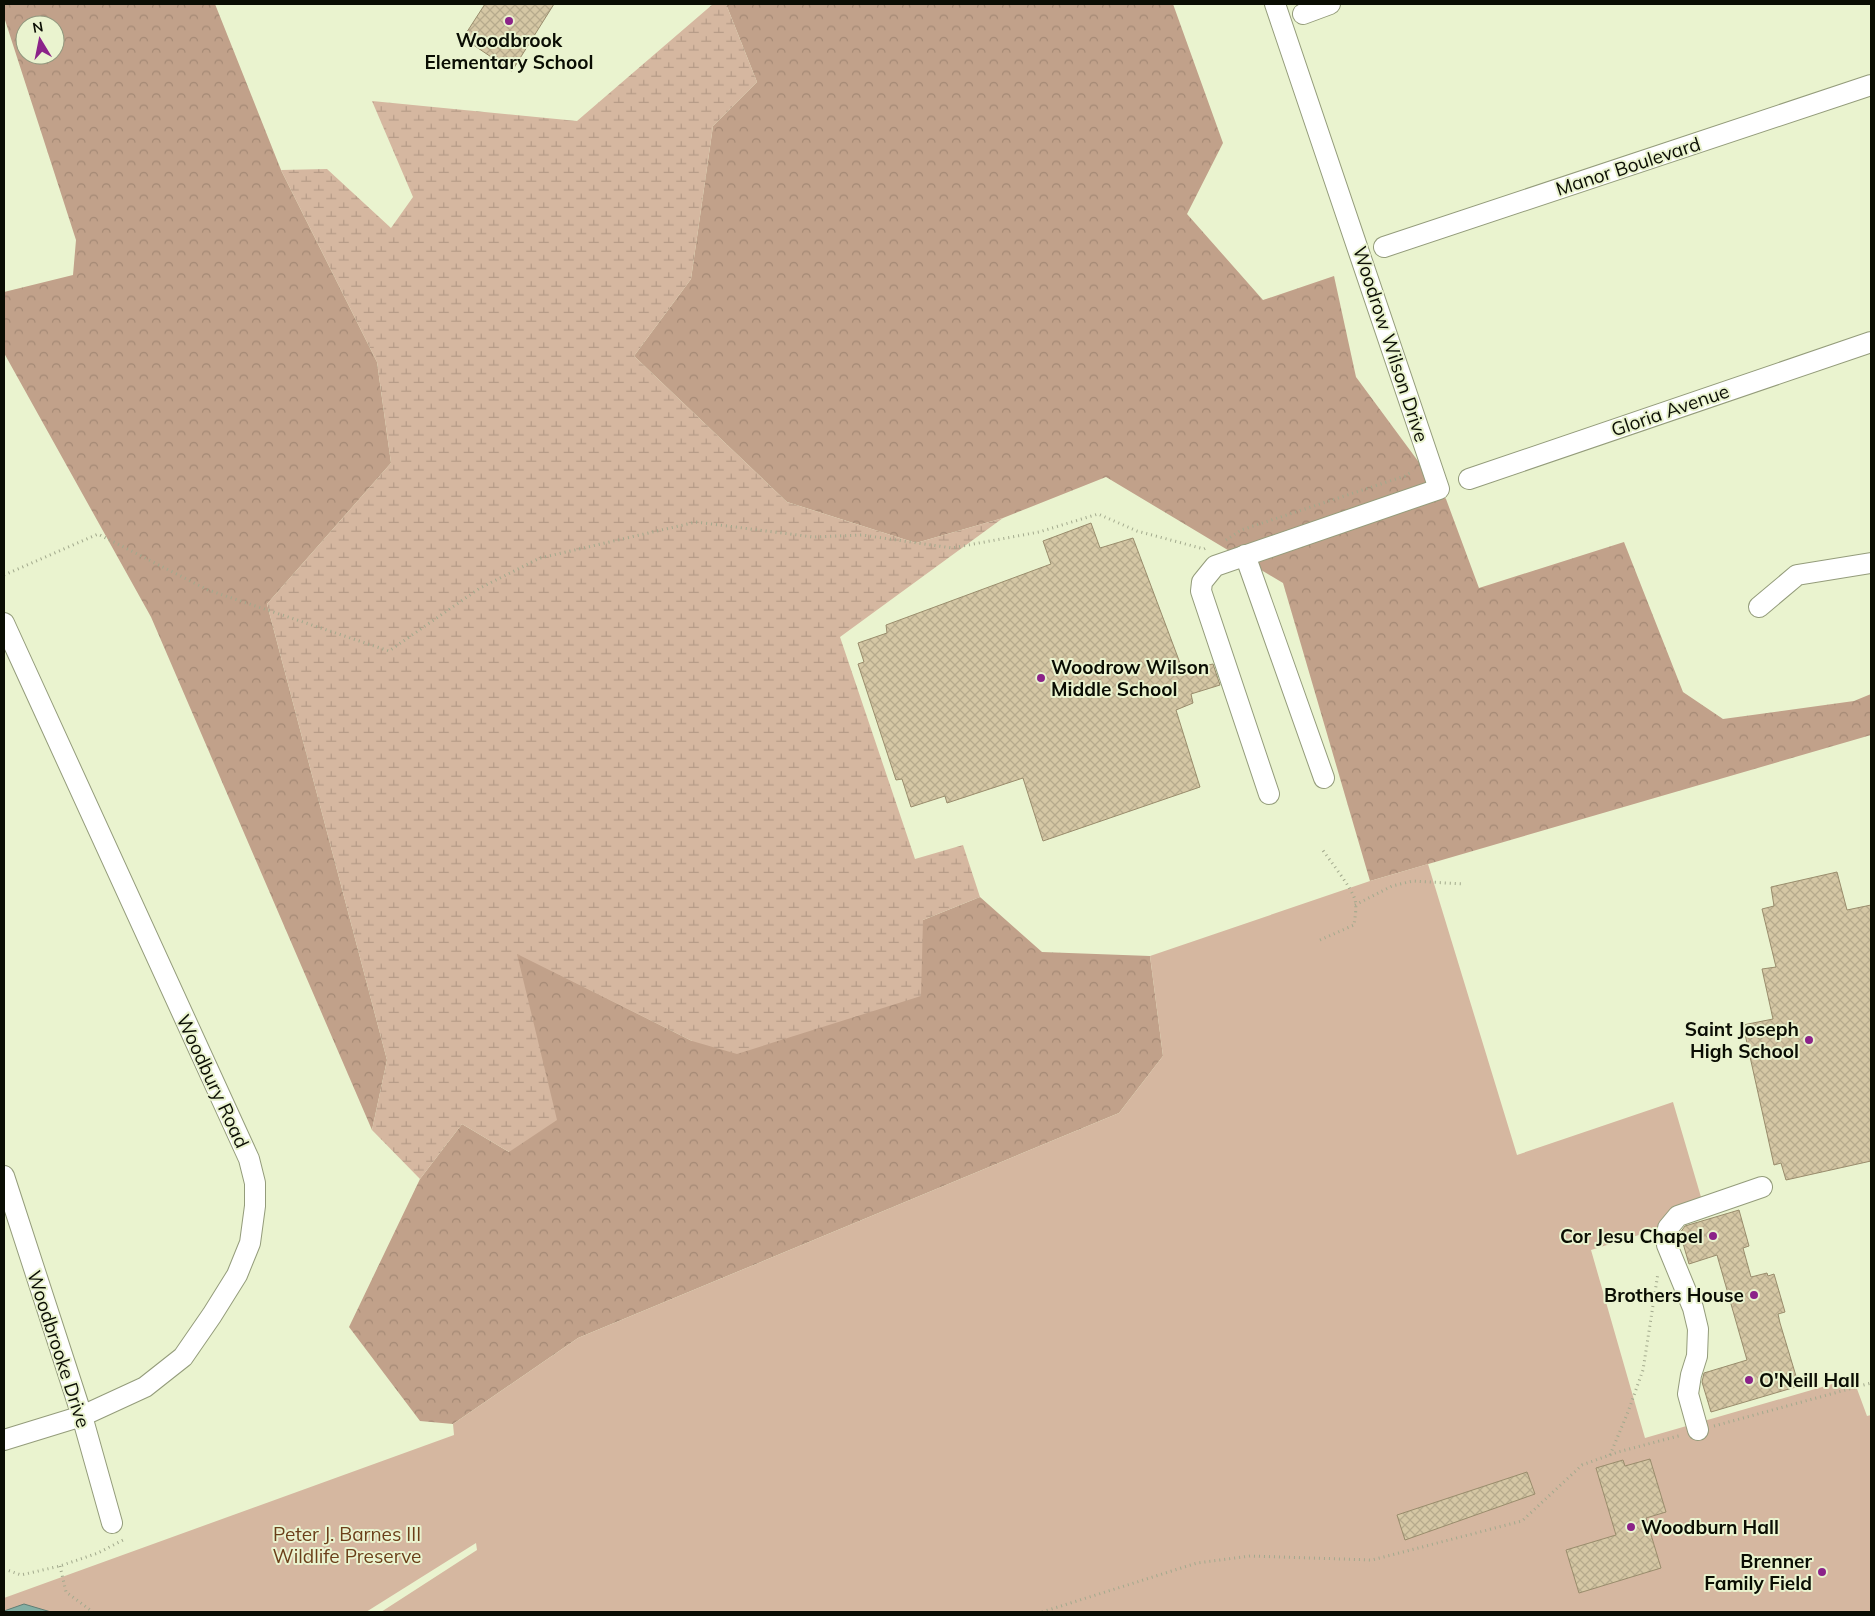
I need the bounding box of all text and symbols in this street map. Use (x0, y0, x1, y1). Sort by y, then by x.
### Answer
north arrow (15, 15, 65, 65)
marker: Woodbrook Elementary School (503, 15, 515, 27)
text: N (31, 17, 45, 37)
place label: Woodbrook Elementary School (425, 28, 593, 74)
street label: Manor Boulevard (1553, 131, 1703, 201)
street label: Woodrow Wilson Drive (1348, 243, 1434, 445)
street label: Gloria Avenue (1608, 379, 1732, 441)
place label: Woodrow Wilson Middle School (1051, 655, 1209, 701)
marker: Woodrow Wilson Middle School (1035, 672, 1047, 684)
street label: Woodbury Road (172, 1010, 254, 1152)
place label: Saint Joseph High School (1685, 1017, 1799, 1063)
marker: Saint Joseph High School (1803, 1034, 1815, 1046)
place label: Cor Jesu Chapel (1560, 1224, 1703, 1248)
marker: Cor Jesu Chapel (1707, 1230, 1719, 1242)
street label: Woodbrooke Drive (22, 1267, 96, 1431)
place label: Brothers House (1604, 1283, 1744, 1307)
marker: Brothers House (1748, 1289, 1760, 1301)
place label: O'Neill Hall (1759, 1368, 1860, 1392)
marker: O'Neill Hall (1743, 1374, 1755, 1386)
place label: Woodburn Hall (1641, 1515, 1779, 1539)
marker: Woodburn Hall (1625, 1521, 1637, 1533)
park label: Peter J. Barnes III Wildlife Preserve (273, 1522, 421, 1568)
place label: Brenner Family Field (1704, 1549, 1813, 1595)
marker: Brenner Family Field (1816, 1566, 1828, 1578)

